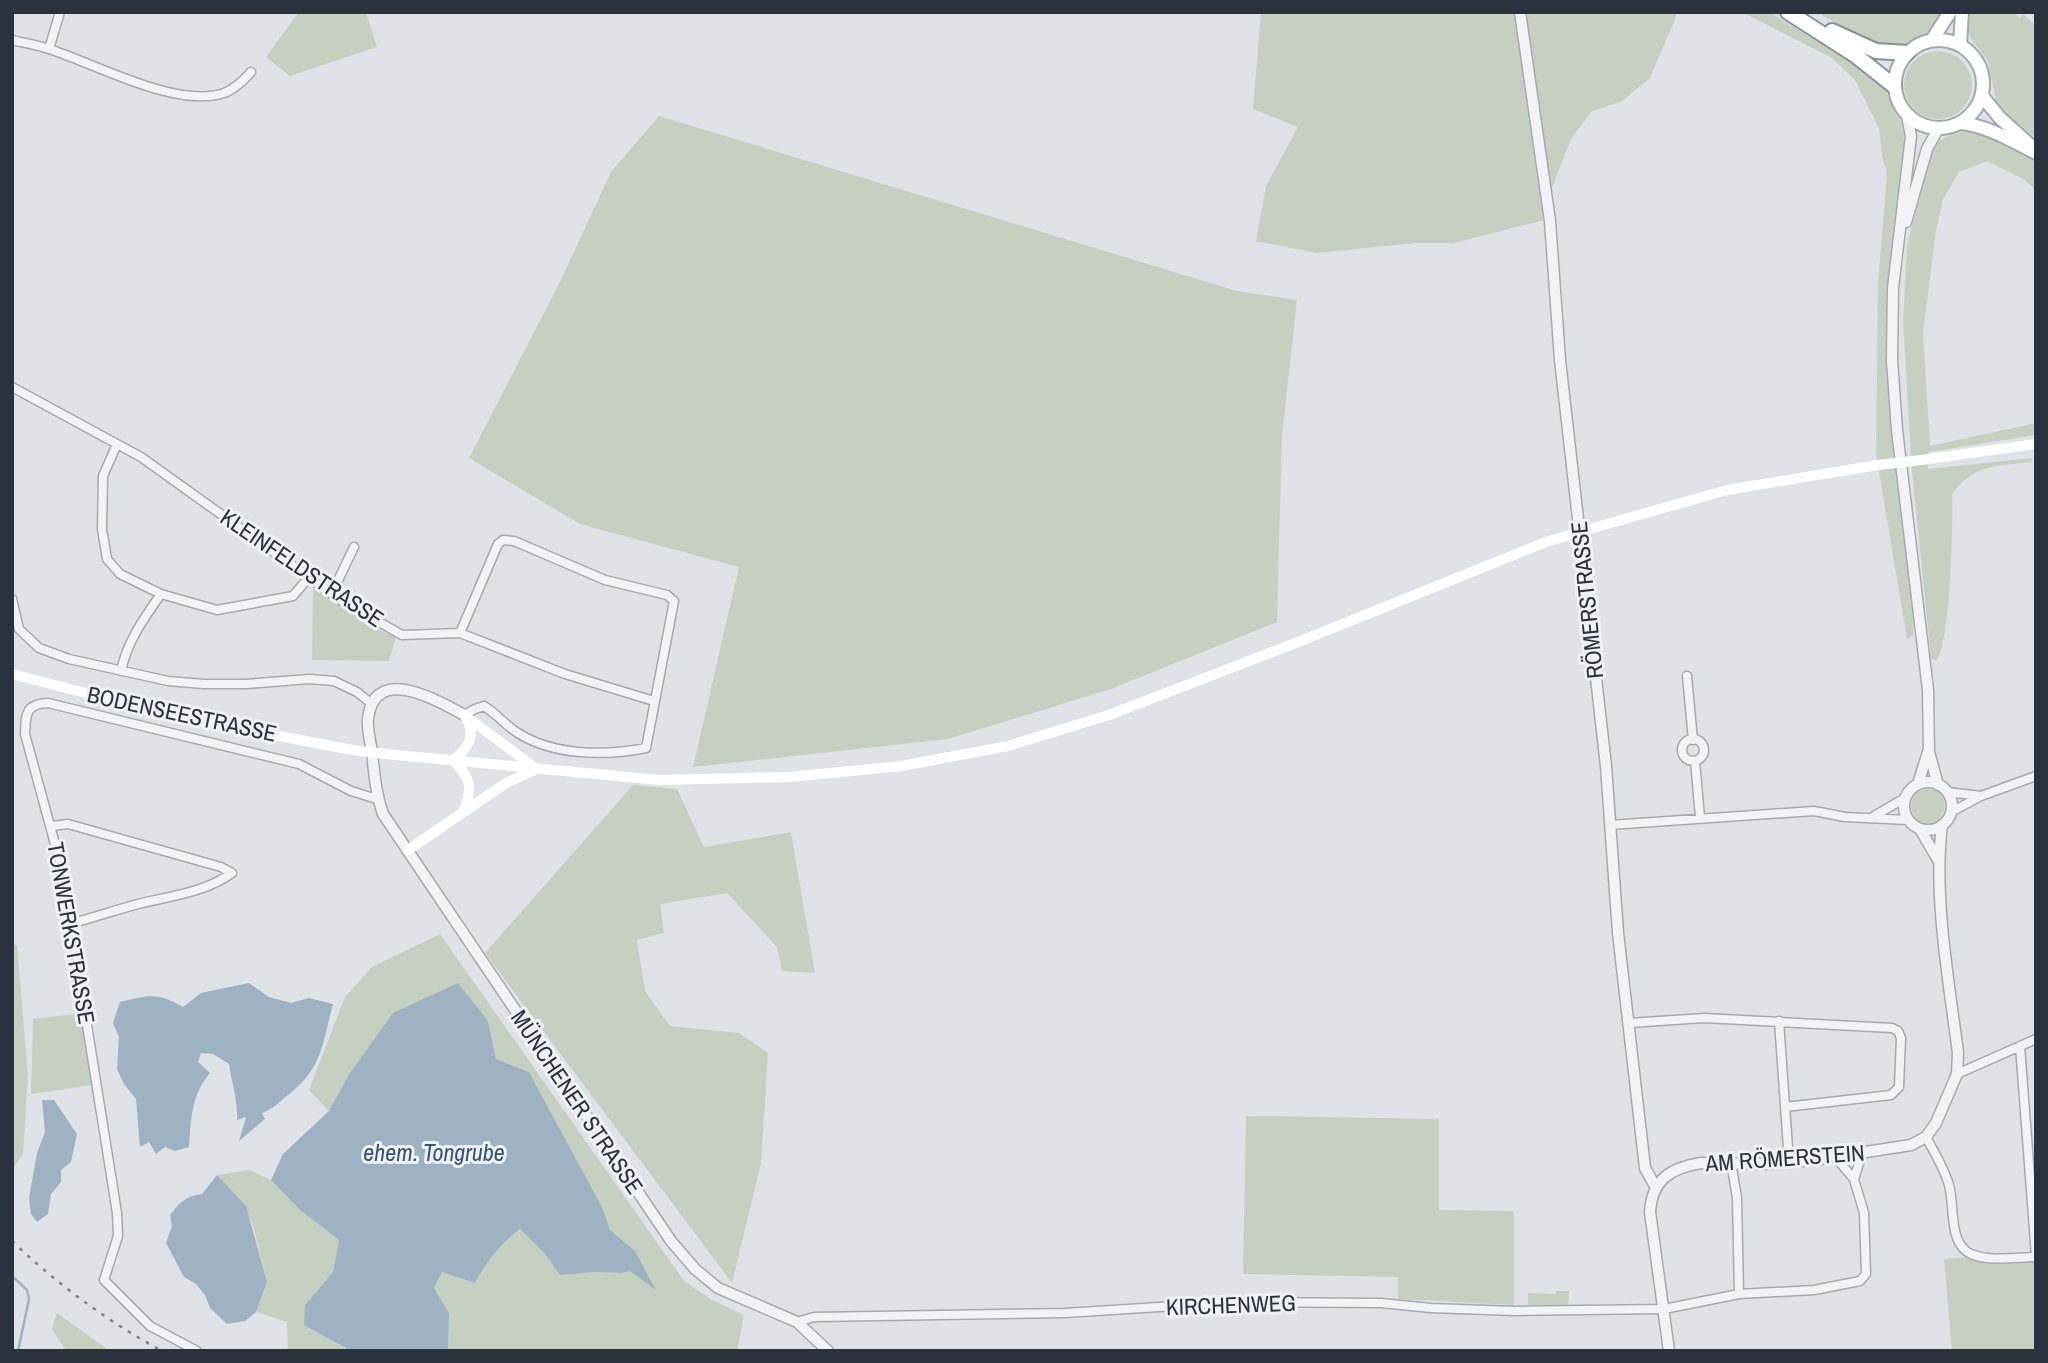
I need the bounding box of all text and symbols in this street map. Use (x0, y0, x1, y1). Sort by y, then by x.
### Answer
street label: KLEINFELDSTRASSE (215, 501, 390, 634)
street label: RÖMERSTRASSE (1563, 520, 1610, 680)
street label: BODENSEESTRASSE (85, 678, 280, 749)
street label: TONWERKSTRASSE (40, 840, 103, 1026)
street label: MÜNCHENER STRASSE (504, 1004, 651, 1200)
water label: ehem. Tongrube (363, 1136, 505, 1168)
street label: AM RÖMERSTEIN (1703, 1136, 1865, 1179)
street label: KIRCHENWEG (1166, 1287, 1296, 1322)

